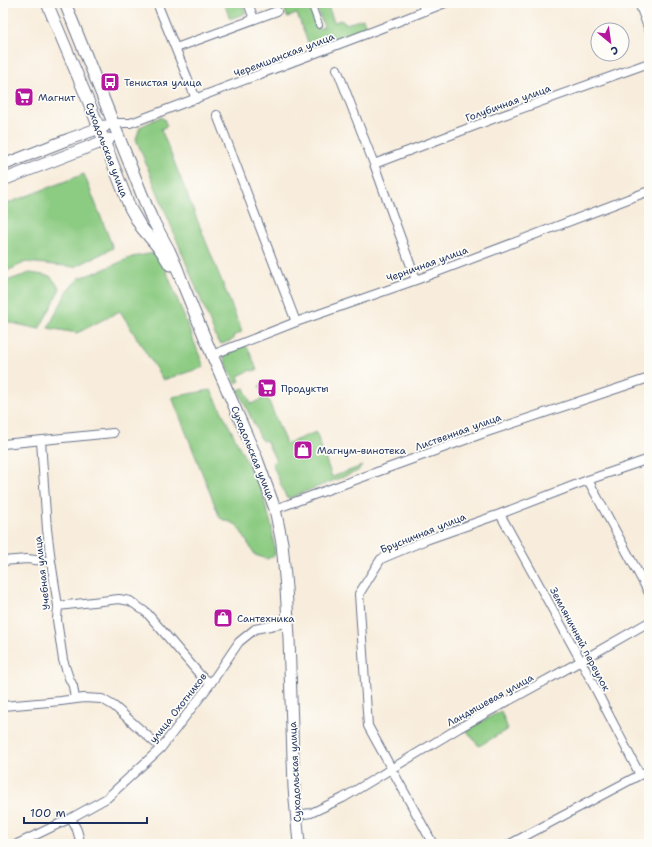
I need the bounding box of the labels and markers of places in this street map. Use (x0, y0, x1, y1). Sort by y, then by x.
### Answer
bus stop icon: Тенистая улица (99, 71, 121, 93)
place label: Тенистая улица (124, 76, 202, 89)
supermarket icon: Магнит (13, 86, 35, 108)
place label: Магнит (38, 91, 76, 104)
supermarket icon: Продукты (256, 377, 278, 399)
place label: Продукты (281, 382, 329, 395)
shop icon: Магнум-винотека (292, 439, 314, 461)
place label: Магнум-винотека (317, 444, 407, 457)
shop icon: Сантехника (212, 607, 234, 629)
place label: Сантехника (237, 612, 295, 625)

